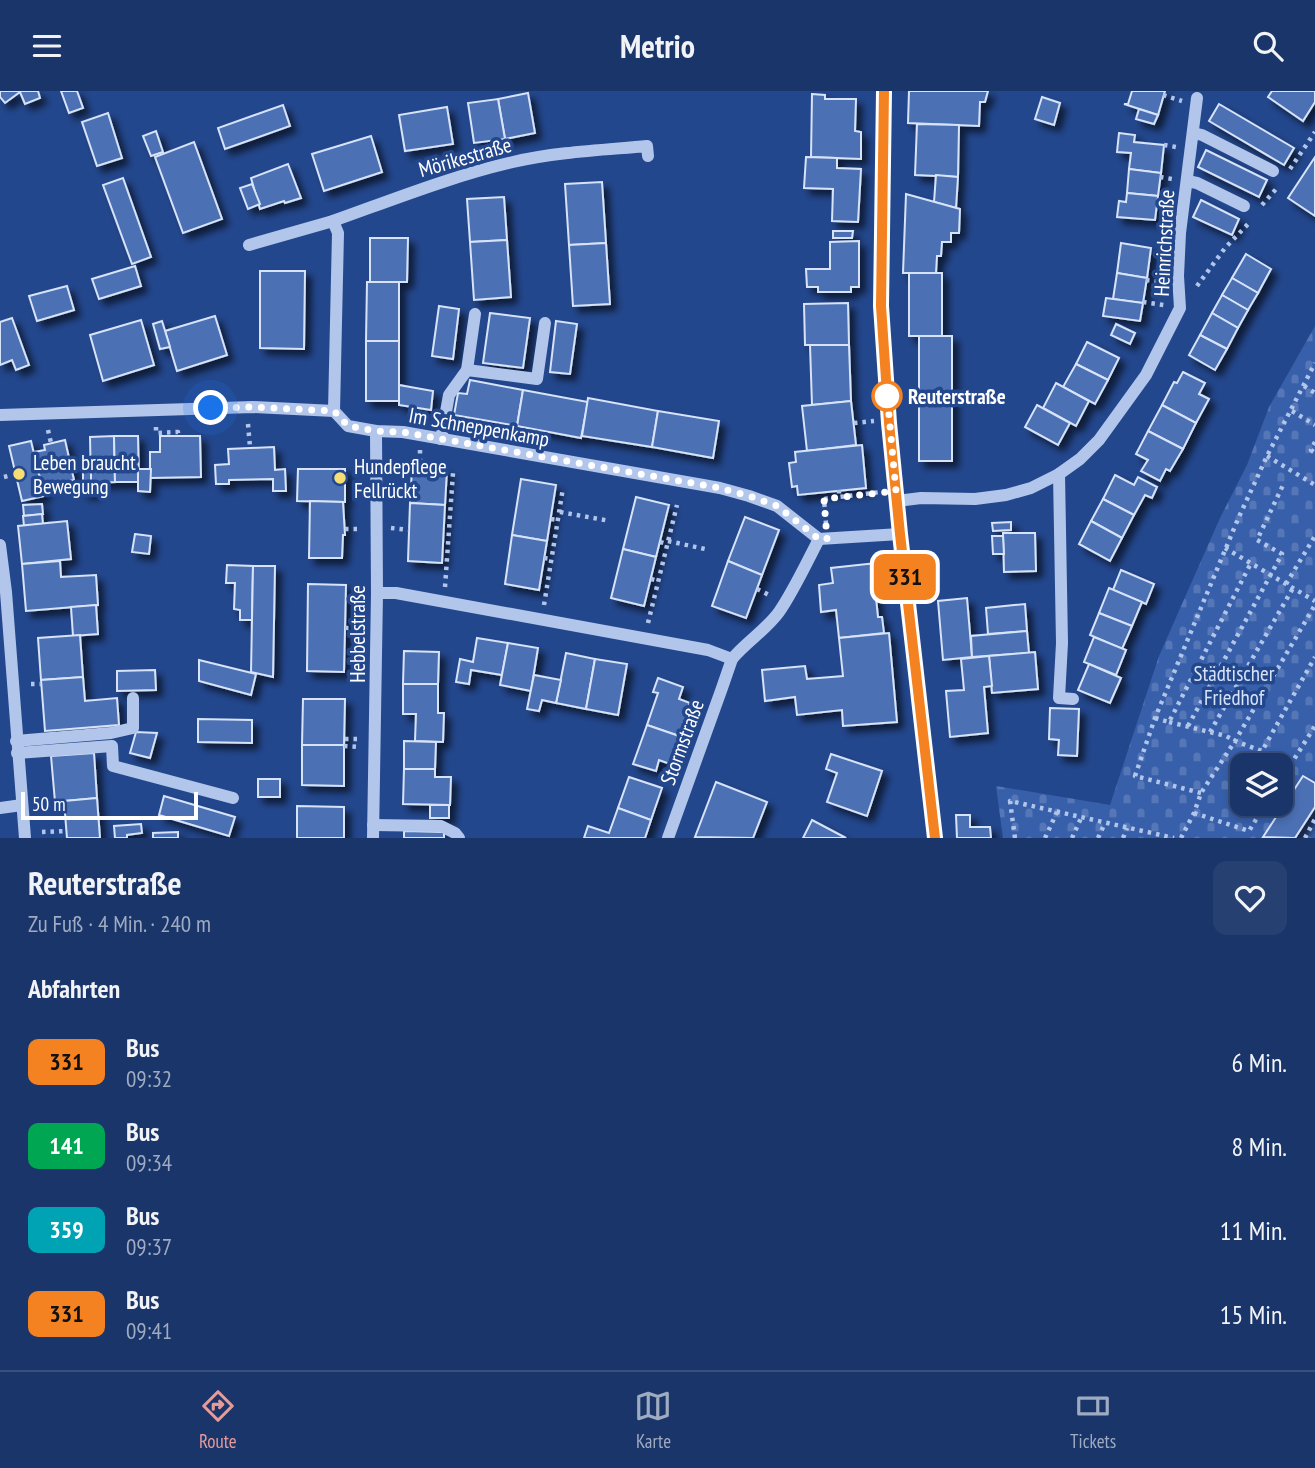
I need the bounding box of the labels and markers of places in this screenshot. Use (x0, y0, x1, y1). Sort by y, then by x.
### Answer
marker: Reuterstraße (872, 381, 902, 411)
place label: Reuterstraße (908, 383, 1006, 410)
place label: Leben braucht Bewegung (33, 449, 136, 500)
place label: Hundepflege Fellrückt (354, 453, 447, 504)
marker: Leben braucht Bewegung (11, 466, 27, 482)
marker: Hundepflege Fellrückt (332, 470, 348, 486)

